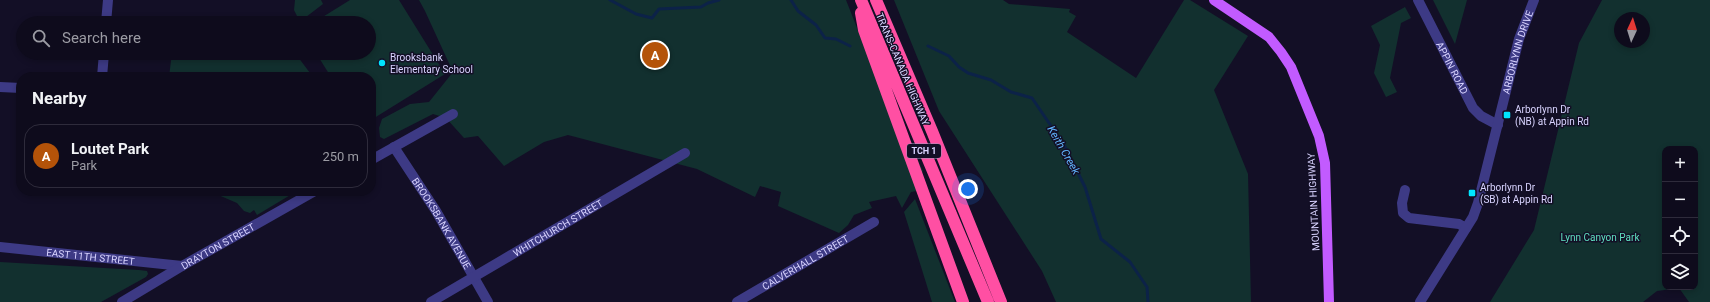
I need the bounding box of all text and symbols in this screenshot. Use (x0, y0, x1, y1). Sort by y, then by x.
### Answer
street label: ARBORLYNN DRIVE (1500, 9, 1536, 95)
street label: TRANS-CANADA HIGHWAY (874, 11, 931, 127)
north arrow (1614, 12, 1650, 48)
search box (16, 16, 376, 60)
icon: search (30, 27, 52, 49)
text: Search here (62, 29, 141, 47)
pin: A (642, 40, 668, 70)
street label: APPIN ROAD (1434, 40, 1470, 96)
place label: Brooksbank Elementary School (390, 52, 473, 75)
marker: Brooksbank Elementary School (377, 58, 387, 68)
text: Nearby (32, 88, 87, 108)
place label: Arborlynn Dr (NB) at Appin Rd (1515, 104, 1589, 128)
marker: Arborlynn Dr (NB) at Appin Rd (1502, 110, 1512, 120)
water label: Keith Creek (1044, 124, 1083, 177)
text: Loutet Park (71, 140, 149, 158)
road number: TCH 1 (907, 144, 941, 158)
map controls (1662, 146, 1698, 290)
button: + (1662, 146, 1698, 182)
text: A (42, 149, 50, 164)
text: 250 m (322, 149, 359, 164)
street label: MOUNTAIN HIGHWAY (1305, 153, 1322, 251)
text: Park (71, 158, 97, 173)
street label: BROOKSBANK AVENUE (410, 176, 473, 271)
your location (958, 179, 978, 199)
place label: Arborlynn Dr (SB) at Appin Rd (1480, 182, 1553, 206)
button: − (1662, 182, 1698, 218)
marker: Arborlynn Dr (SB) at Appin Rd (1467, 188, 1477, 198)
street label: WHITCHURCH STREET (511, 197, 605, 259)
button: locate (1662, 218, 1698, 254)
street label: DRAYTON STREET (179, 221, 257, 271)
park label: Lynn Canyon Park (1561, 232, 1640, 243)
street label: CALVERHALL STREET (760, 233, 851, 292)
street label: EAST 11TH STREET (46, 247, 135, 267)
button: layers (1662, 254, 1698, 290)

